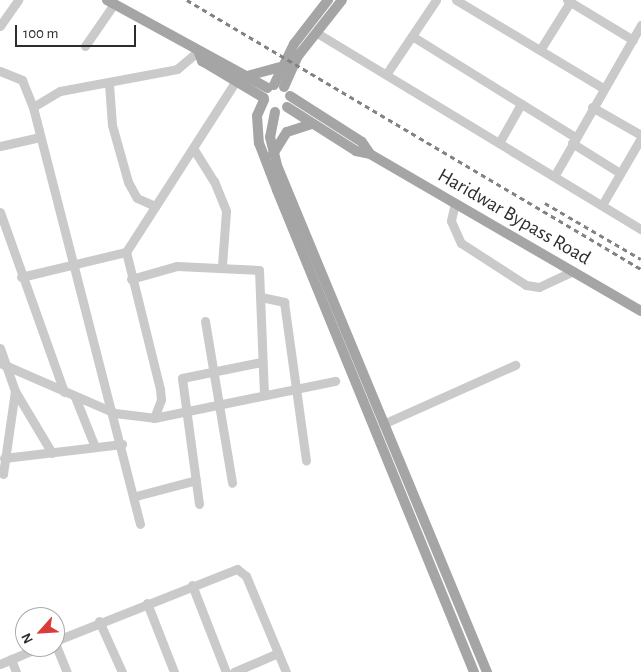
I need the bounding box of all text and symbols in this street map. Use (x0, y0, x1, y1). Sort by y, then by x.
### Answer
scale bar (18, 15, 139, 47)
text: 100 m (23, 26, 58, 41)
street label: Haridwar Bypass Road (433, 163, 595, 271)
north arrow (15, 607, 65, 657)
text: N (19, 631, 36, 646)

